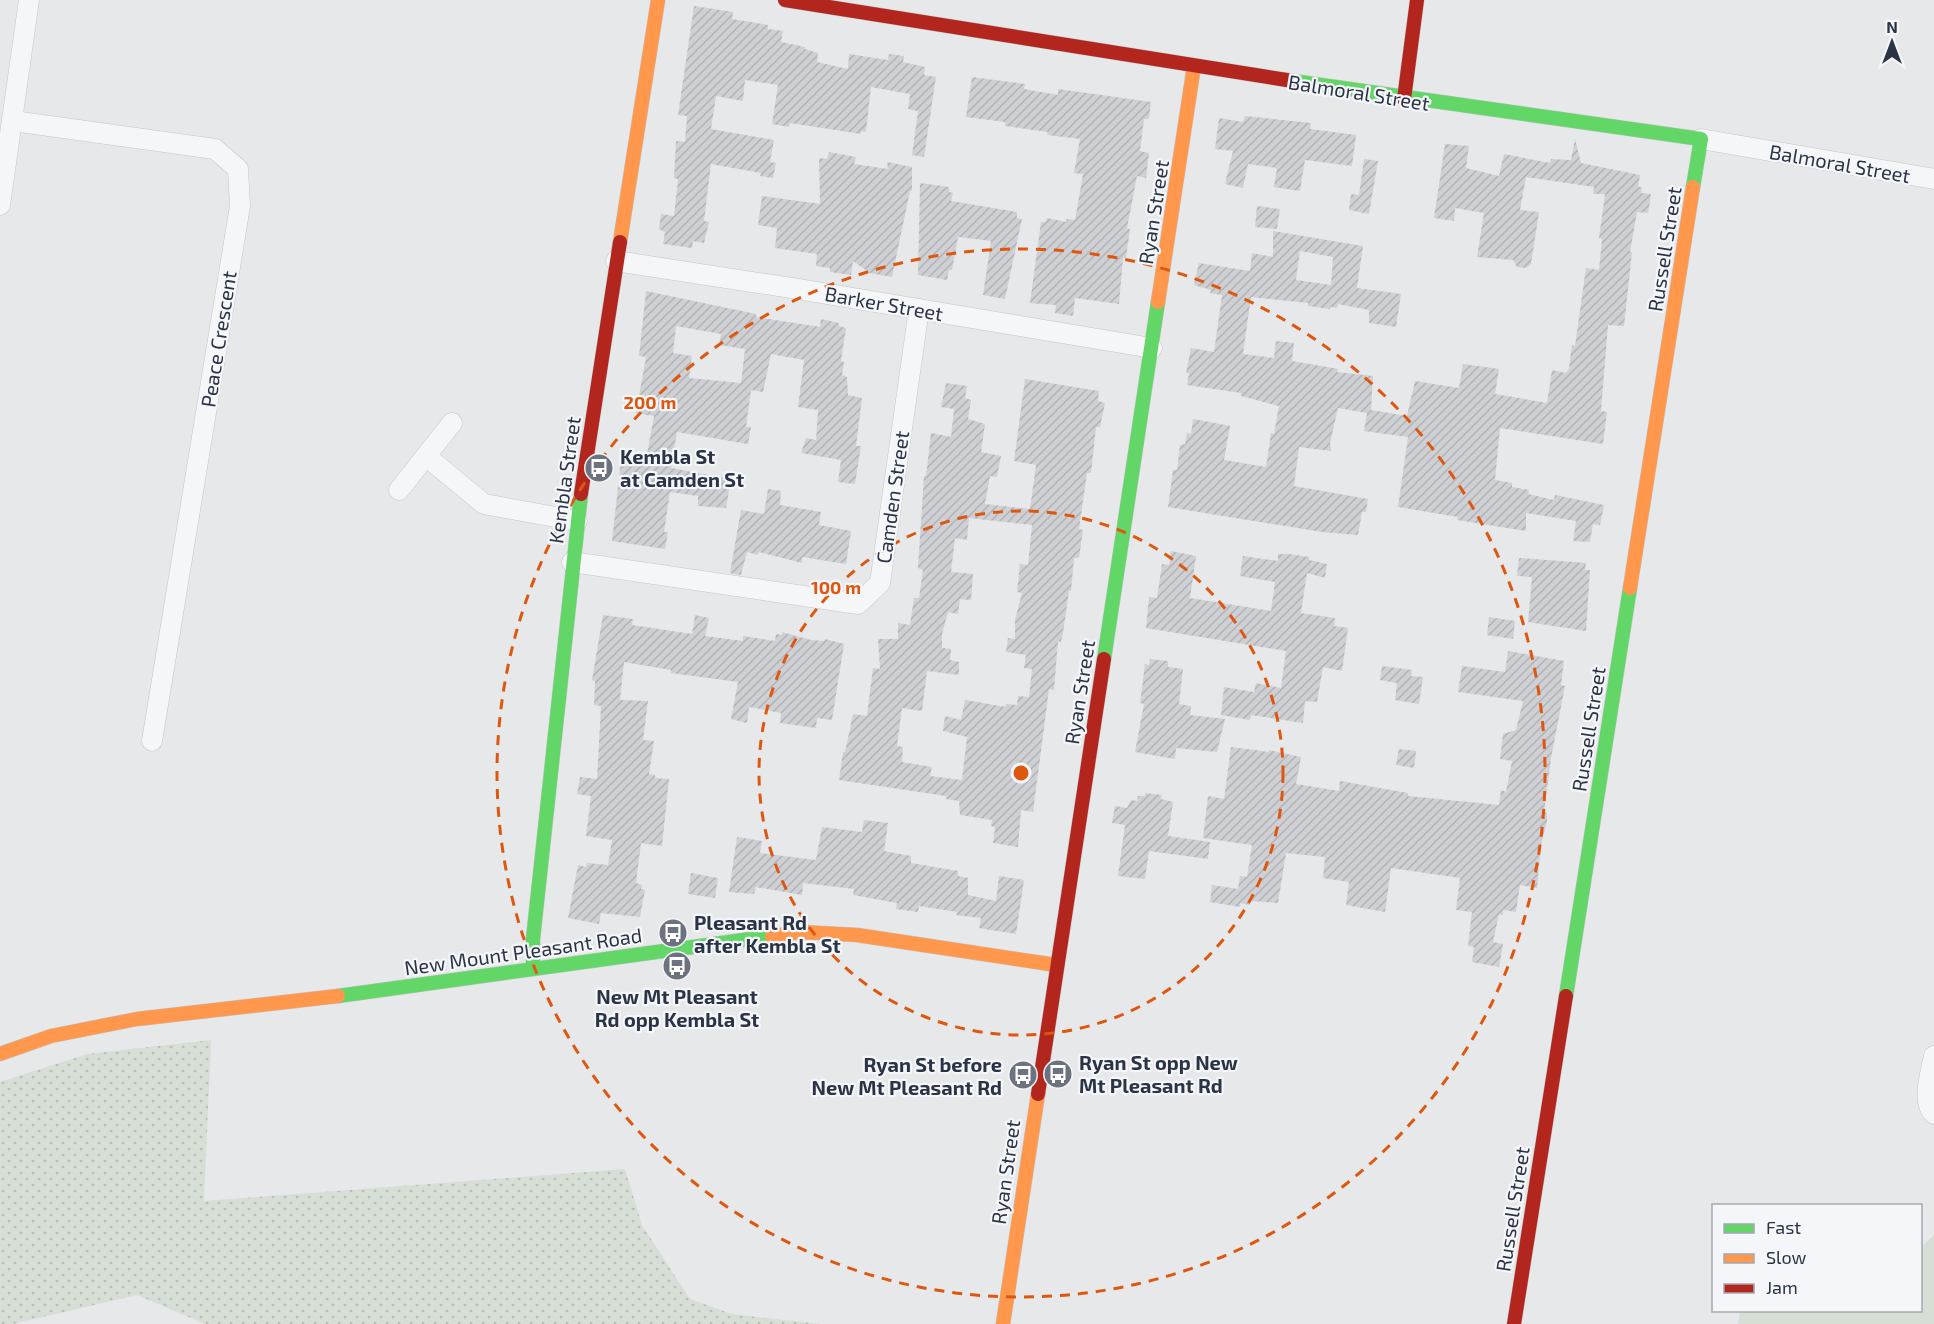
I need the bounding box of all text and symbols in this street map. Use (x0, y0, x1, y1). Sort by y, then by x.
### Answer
north arrow (1862, 12, 1922, 72)
text: N (1886, 17, 1898, 36)
street label: Balmoral Street (1287, 69, 1432, 115)
street label: Balmoral Street (1768, 139, 1913, 187)
street label: Ryan Street (1133, 158, 1173, 266)
street label: Russell Street (1642, 184, 1686, 313)
street label: Peace Crescent (195, 269, 241, 409)
street label: Barker Street (823, 281, 945, 325)
text: 200 m (624, 391, 676, 413)
street label: Kembla Street (543, 414, 585, 545)
street label: Camden Street (871, 429, 913, 565)
place label: Kembla St at Camden St (620, 444, 744, 491)
bus stop icon: Kembla St at Camden St (583, 452, 615, 484)
text: 100 m (811, 576, 861, 598)
street label: Ryan Street (1059, 638, 1099, 746)
street label: Russell Street (1566, 664, 1610, 793)
centre of rings (1011, 763, 1031, 783)
place label: Pleasant Rd after Kembla St (694, 910, 841, 957)
bus stop icon: Pleasant Rd after Kembla St (657, 917, 689, 949)
street label: New Mount Pleasant Road (403, 922, 643, 980)
bus stop icon: New Mt Pleasant Rd opp Kembla St (661, 950, 693, 982)
place label: New Mt Pleasant Rd opp Kembla St (595, 984, 759, 1031)
place label: Ryan St opp New Mt Pleasant Rd (1079, 1050, 1238, 1097)
place label: Ryan St before New Mt Pleasant Rd (812, 1052, 1002, 1099)
bus stop icon: Ryan St opp New Mt Pleasant Rd (1042, 1058, 1074, 1090)
bus stop icon: Ryan St before New Mt Pleasant Rd (1007, 1059, 1039, 1091)
street label: Ryan Street (986, 1118, 1024, 1226)
street label: Russell Street (1490, 1144, 1534, 1273)
legend (1712, 1204, 1922, 1312)
text: Fast (1766, 1216, 1801, 1238)
text: Slow (1766, 1246, 1807, 1268)
text: Jam (1766, 1276, 1798, 1298)

